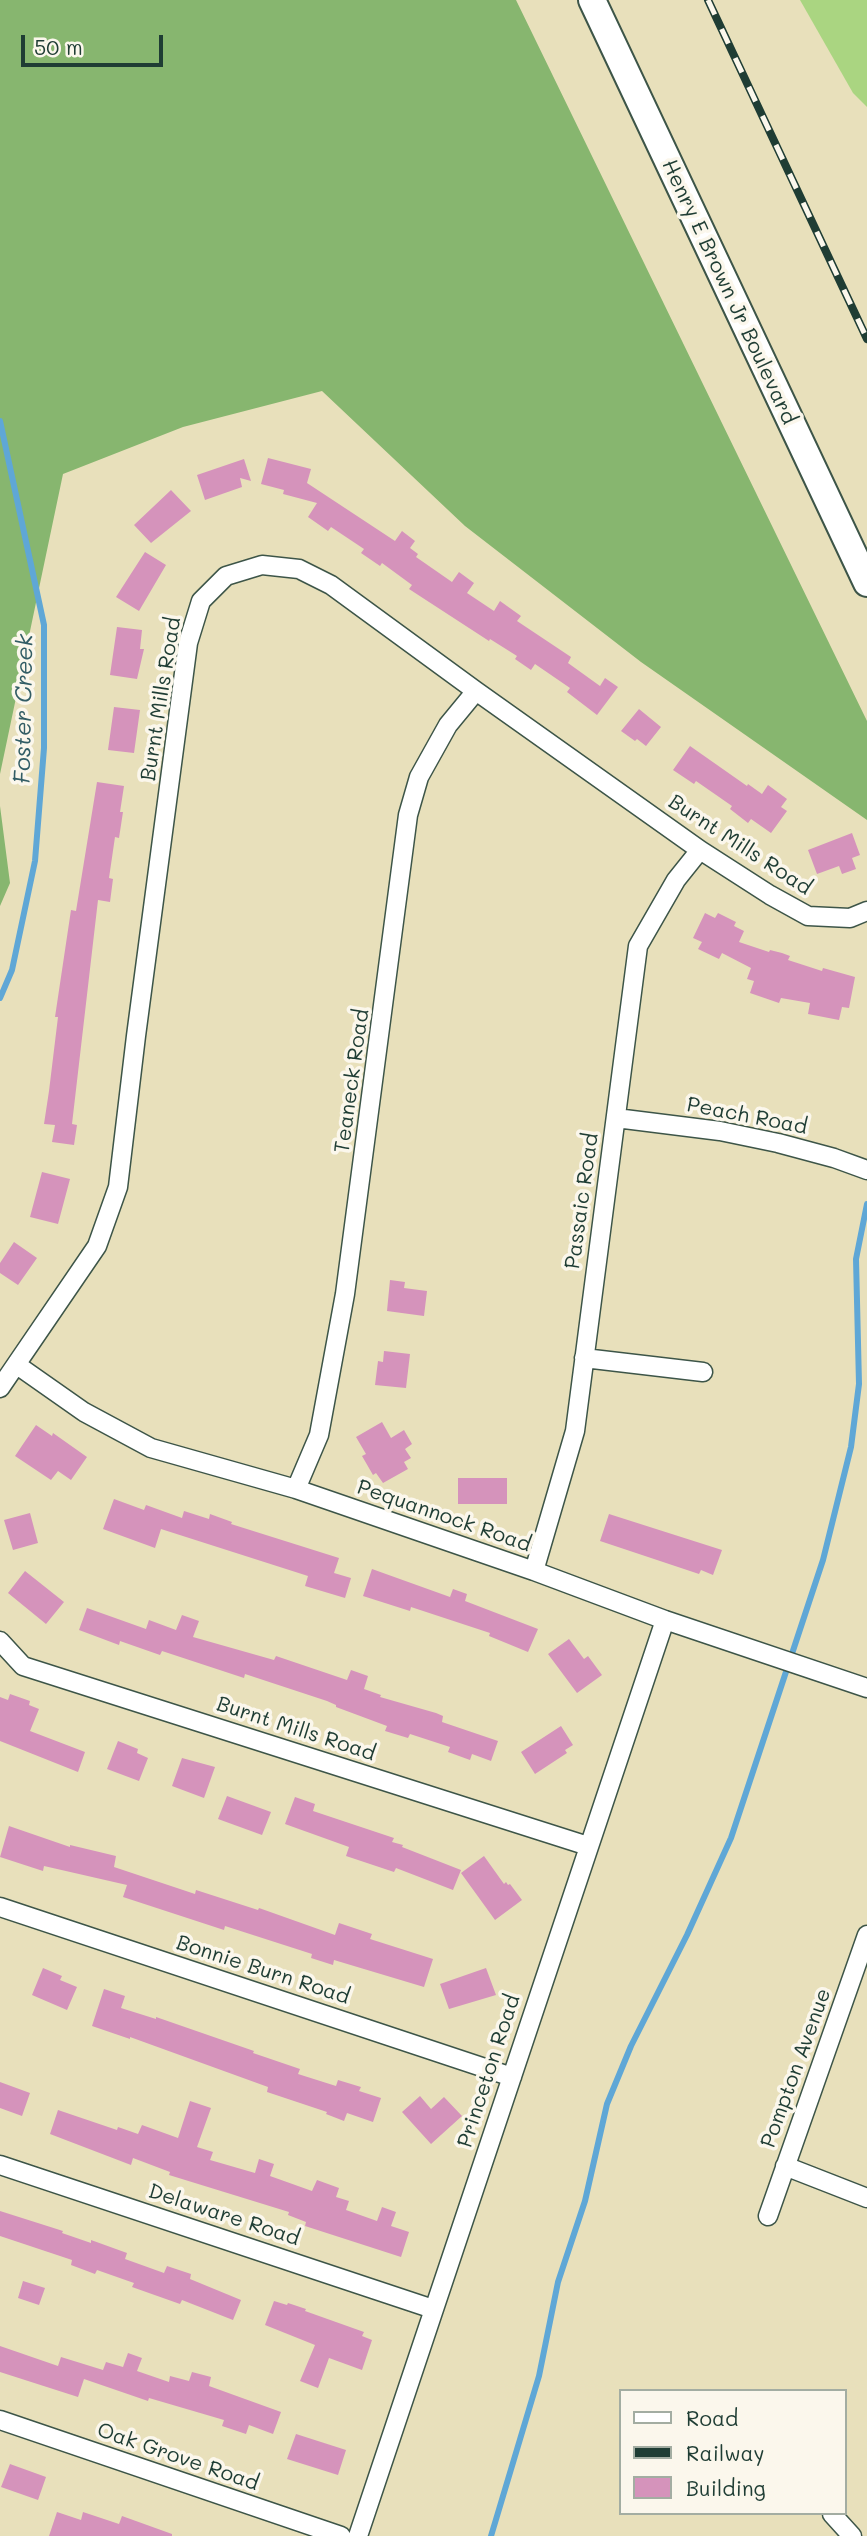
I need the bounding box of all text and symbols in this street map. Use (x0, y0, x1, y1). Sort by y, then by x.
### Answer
scale bar (24, 21, 166, 65)
text: 50 m (34, 33, 83, 60)
street label: Henry E Brown Jr Boulevard (656, 156, 802, 428)
street label: Burnt Mills Road (136, 615, 186, 783)
water label: Foster Creek (9, 634, 39, 784)
street label: Burnt Mills Road (664, 789, 816, 901)
street label: Teaneck Road (329, 1007, 375, 1155)
street label: Peach Road (685, 1092, 809, 1140)
street label: Passaic Road (560, 1131, 604, 1271)
street label: Pequannock Road (354, 1474, 534, 1558)
street label: Burnt Mills Road (213, 1691, 379, 1767)
street label: Bonnie Burn Road (173, 1930, 353, 2010)
street label: Pompton Avenue (755, 1985, 837, 2151)
street label: Princeton Road (452, 1991, 526, 2151)
street label: Delaware Road (145, 2179, 303, 2251)
legend (618, 2389, 846, 2515)
text: Road (686, 2404, 738, 2431)
street label: Oak Grove Road (94, 2418, 262, 2496)
text: Railway (686, 2439, 765, 2466)
text: Building (686, 2474, 766, 2501)

